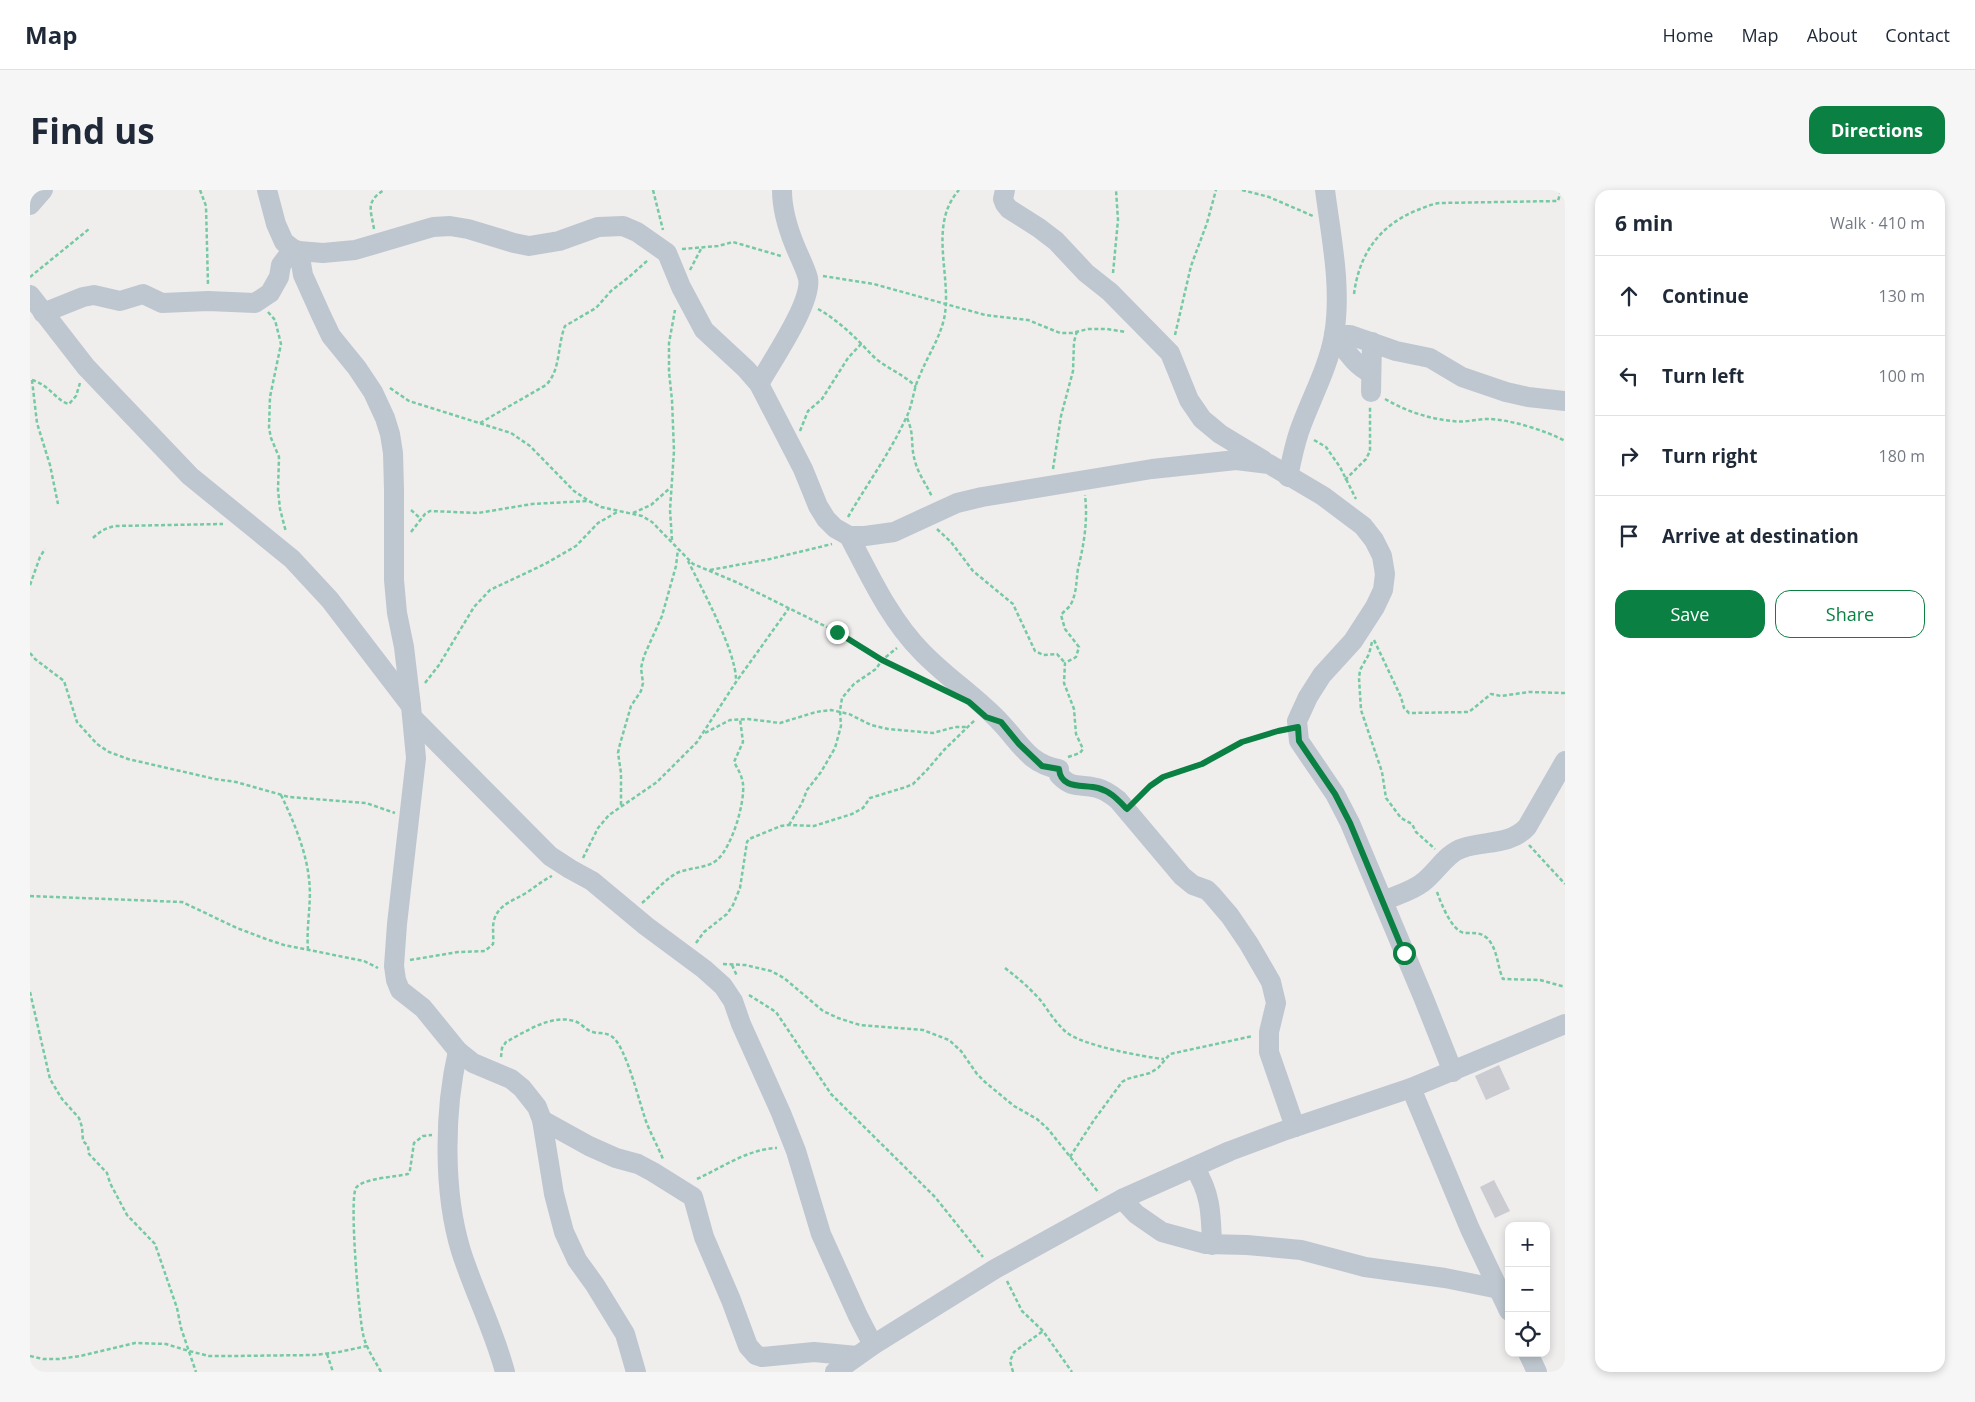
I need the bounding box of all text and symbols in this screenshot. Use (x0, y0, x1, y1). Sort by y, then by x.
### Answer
text: Map (25, 18, 77, 51)
text: Home (1663, 23, 1713, 47)
text: Map (1741, 23, 1779, 47)
text: About (1807, 23, 1857, 47)
text: Contact (1885, 23, 1950, 47)
button: Directions (1809, 106, 1945, 154)
text: Find us (30, 107, 155, 154)
text: 6 min (1615, 209, 1673, 237)
text: Walk · 410 m (1830, 212, 1925, 234)
icon: ahead (1615, 282, 1643, 310)
text: Continue (1662, 283, 1749, 309)
text: 130 m (1879, 285, 1925, 307)
icon: left (1615, 362, 1643, 390)
text: Turn left (1662, 363, 1744, 389)
text: 100 m (1879, 365, 1925, 387)
icon: right (1615, 442, 1643, 470)
text: Turn right (1662, 443, 1757, 469)
text: 180 m (1879, 445, 1925, 467)
icon: arrive (1615, 522, 1643, 550)
text: Arrive at destination (1662, 523, 1859, 549)
button: Save (1615, 590, 1765, 638)
button: Share (1775, 590, 1925, 638)
route end (826, 621, 849, 644)
route start (1393, 942, 1416, 965)
map controls (1505, 1222, 1550, 1357)
button: + (1505, 1222, 1550, 1267)
button: − (1505, 1267, 1550, 1312)
button: locate (1505, 1312, 1550, 1357)

